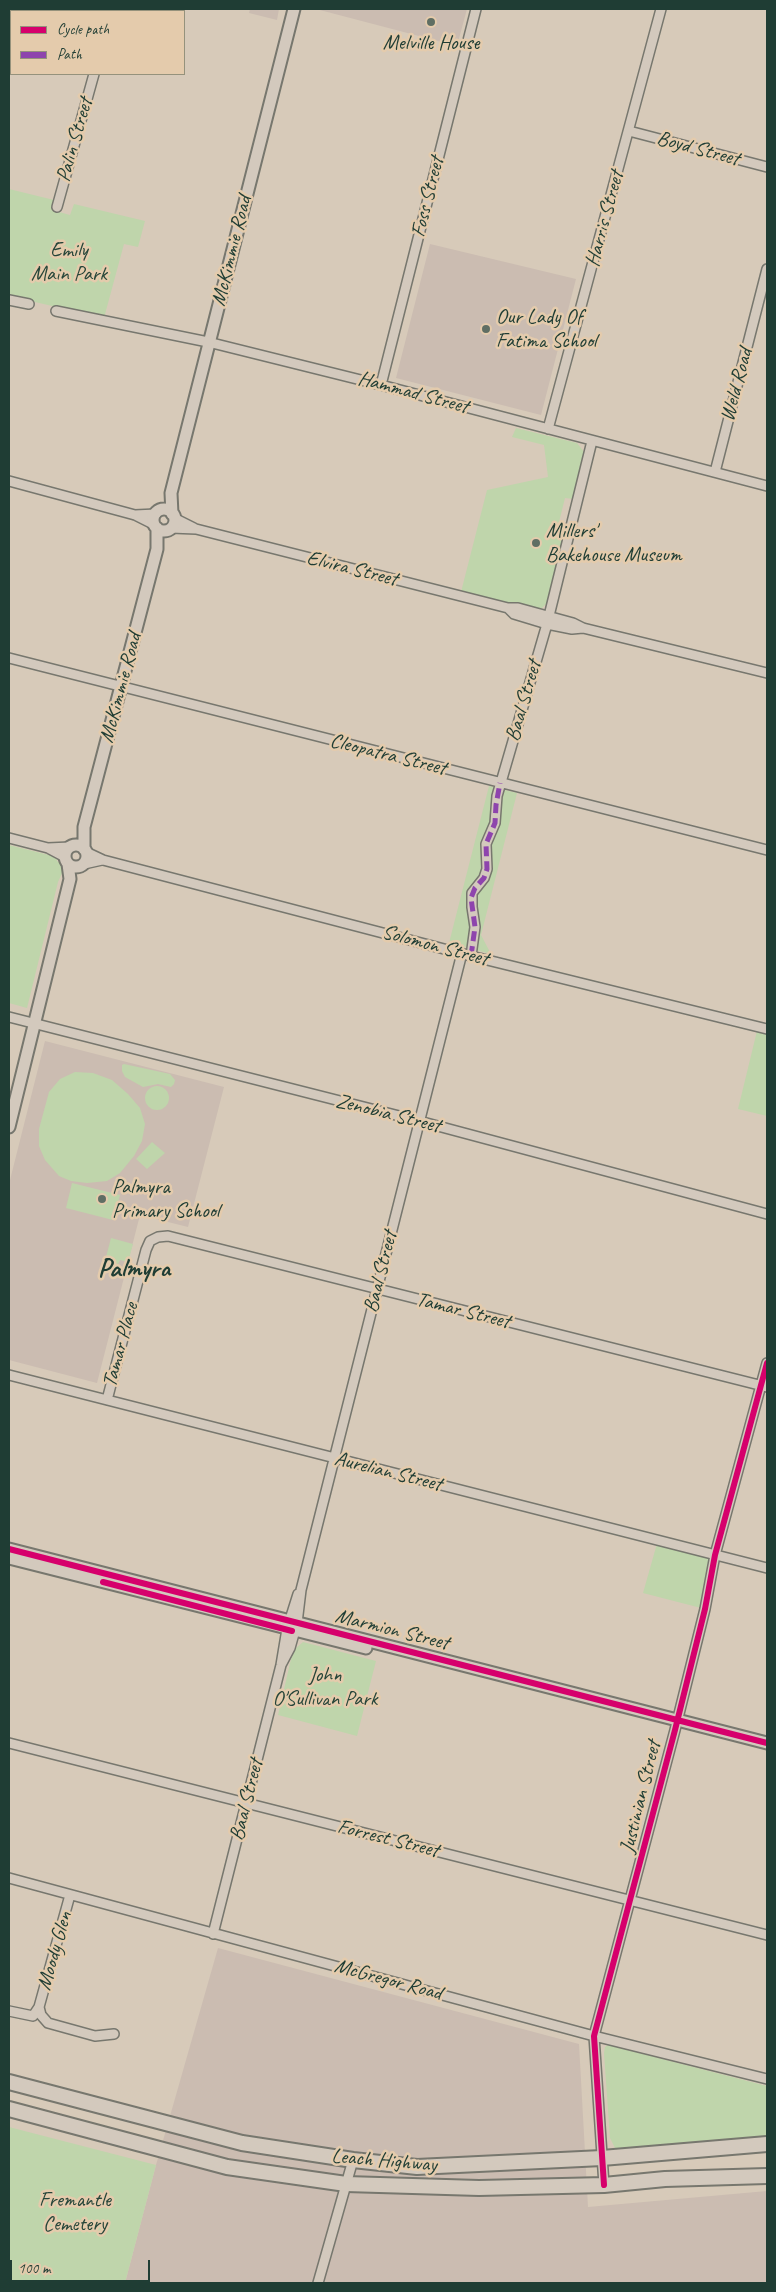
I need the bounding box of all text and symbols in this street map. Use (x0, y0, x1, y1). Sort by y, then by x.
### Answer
legend (10, 10, 185, 75)
marker: Melville House (425, 16, 437, 28)
text: Cycle path (57, 20, 109, 39)
place label: Melville House (383, 30, 479, 56)
text: Path (57, 45, 82, 64)
street label: Palin Street (51, 95, 99, 185)
street label: Boyd Street (654, 126, 742, 172)
street label: Foss Street (406, 154, 450, 240)
street label: Harris Street (580, 168, 630, 270)
street label: McKimmie Road (206, 193, 258, 309)
park label: Emily Main Park (31, 237, 107, 287)
place label: Our Lady Of Fatima School (496, 304, 597, 354)
marker: Our Lady Of Fatima School (480, 323, 492, 335)
street label: Weld Road (715, 346, 759, 424)
street label: Hammad Street (355, 366, 471, 420)
place label: Millers' Bakehouse Museum (546, 518, 682, 568)
marker: Millers' Bakehouse Museum (530, 537, 542, 549)
street label: Elvira Street (304, 546, 400, 592)
street label: McKimmie Road (94, 630, 148, 746)
street label: Baal Street (500, 658, 548, 744)
street label: Cleopatra Street (327, 728, 449, 782)
street label: Solomon Street (379, 920, 491, 972)
street label: Zenobia Street (333, 1089, 443, 1139)
place label: Palmyra Primary School (112, 1174, 220, 1224)
marker: Palmyra Primary School (96, 1193, 108, 1205)
street label: Baal Street (359, 1229, 403, 1315)
district label: Palmyra (98, 1253, 170, 1285)
street label: Tamar Street (414, 1287, 512, 1335)
street label: Tamar Place (98, 1300, 144, 1390)
street label: Aurelian Street (332, 1447, 444, 1497)
street label: Marmion Street (333, 1604, 451, 1656)
park label: John O'Sullivan Park (272, 1662, 378, 1712)
street label: Justinian Street (615, 1738, 667, 1856)
street label: Baal Street (225, 1757, 269, 1843)
street label: Forrest Street (335, 1814, 441, 1864)
street label: Moody Glen (32, 1909, 78, 1993)
street label: McGregor Road (332, 1954, 444, 2006)
street label: Leach Highway (330, 2144, 438, 2178)
park label: Fremantle Cemetery (39, 2187, 111, 2237)
scale bar (12, 2250, 152, 2282)
text: 100 m (18, 2259, 50, 2278)

